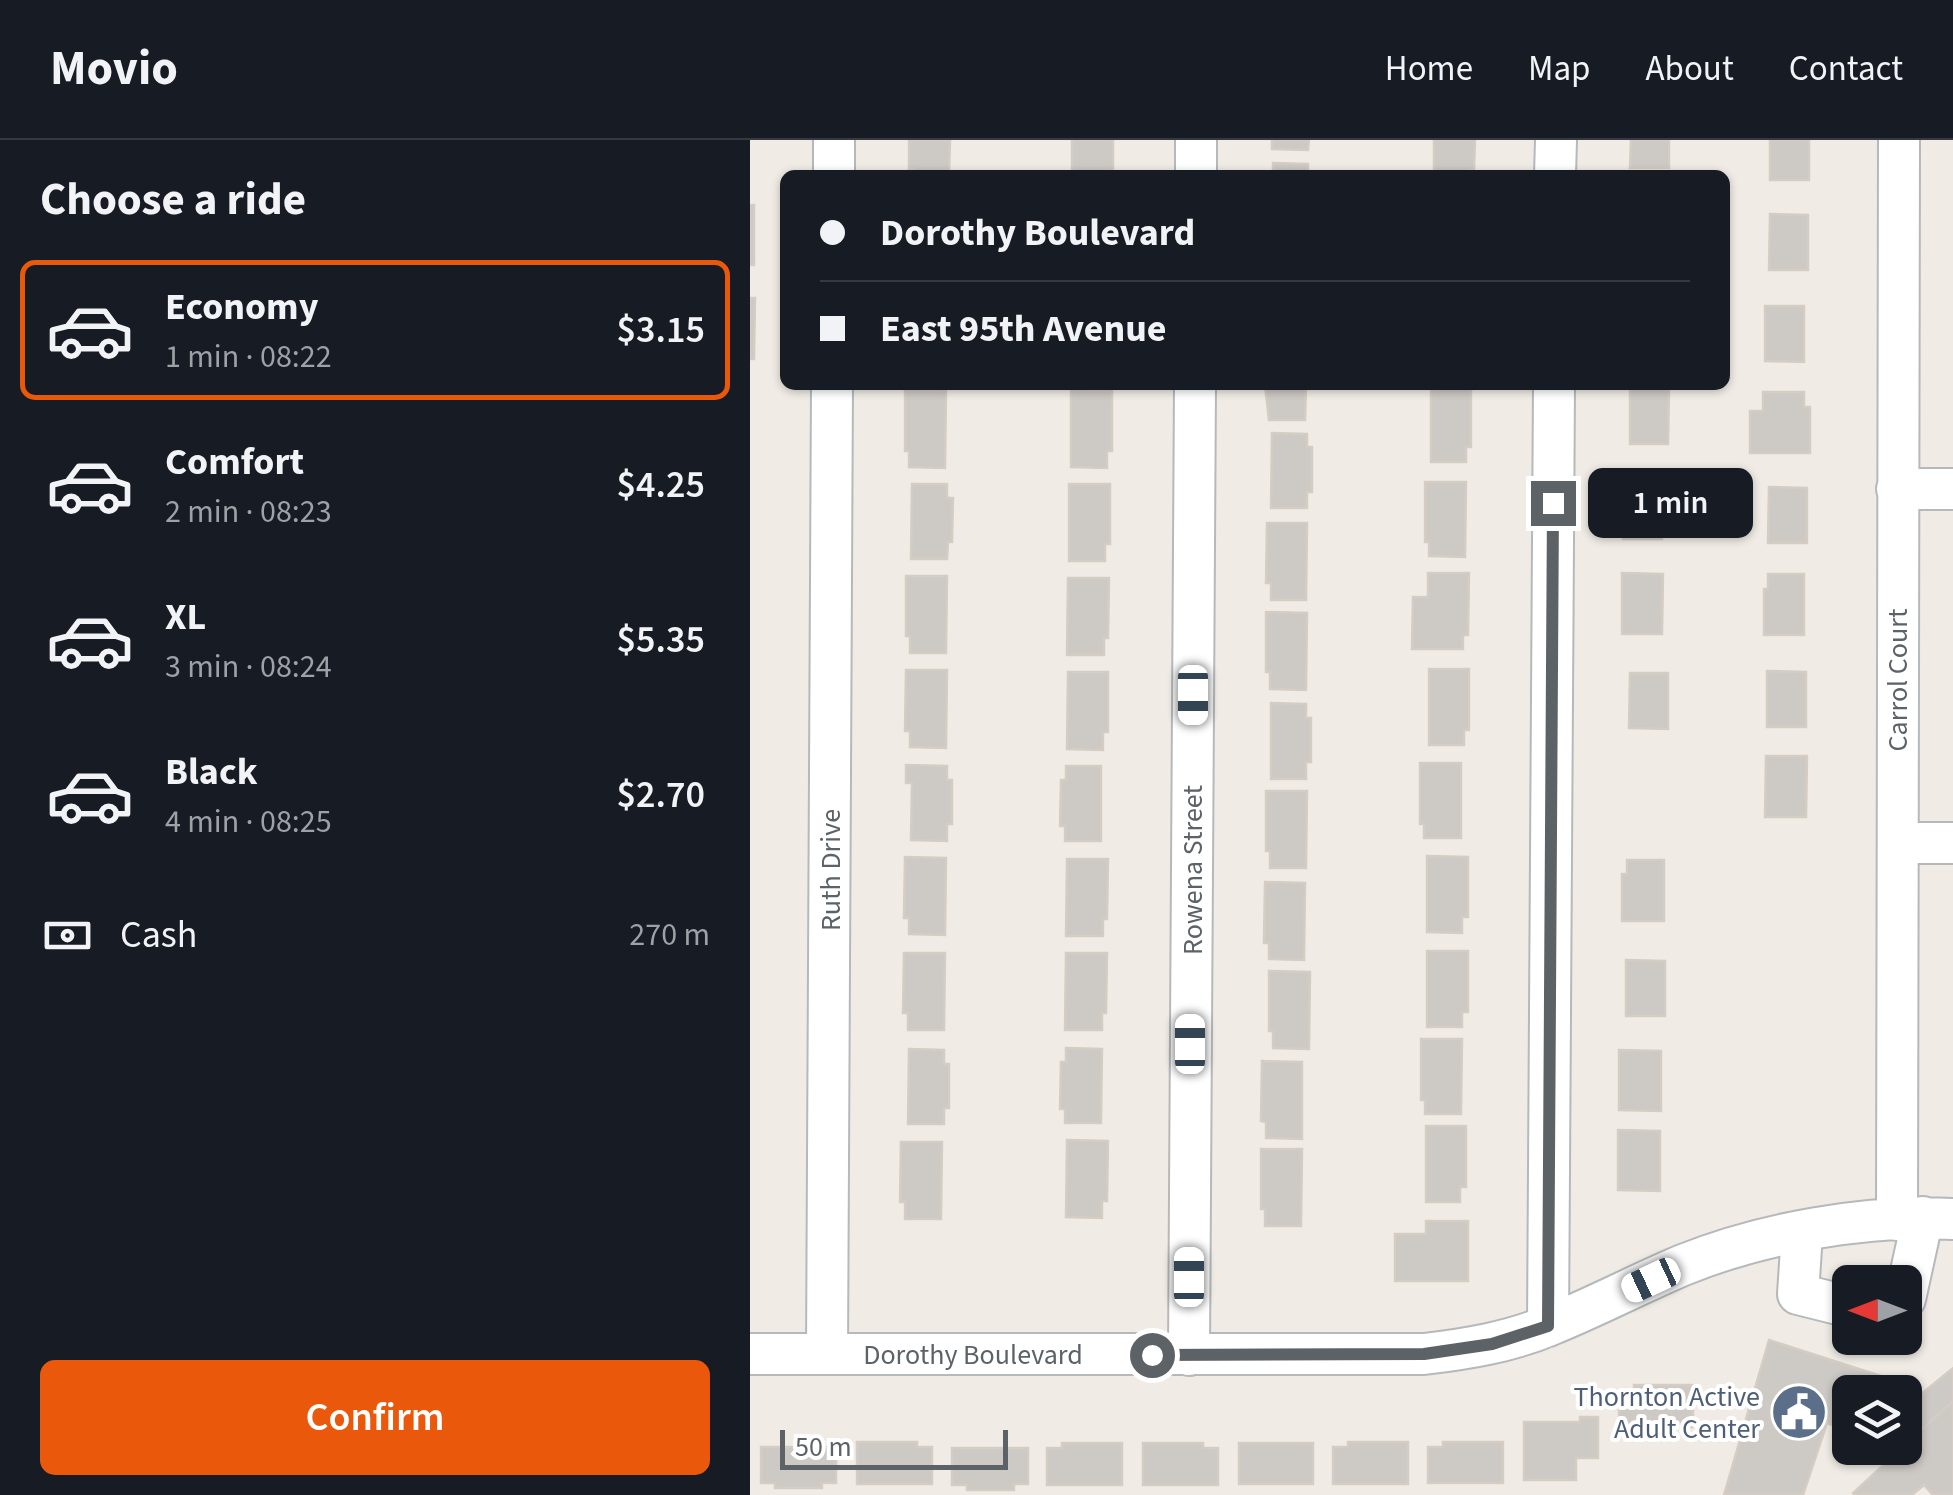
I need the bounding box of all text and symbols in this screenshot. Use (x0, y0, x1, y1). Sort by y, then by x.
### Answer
text: Movio (50, 35, 178, 103)
text: Home (1385, 44, 1473, 94)
text: Map (1528, 44, 1591, 94)
text: About (1646, 44, 1734, 94)
text: Contact (1789, 44, 1903, 94)
text: Choose a ride (40, 168, 306, 232)
text: Dorothy Boulevard (880, 206, 1195, 260)
text: Economy (165, 280, 318, 334)
icon: car (45, 285, 135, 375)
text: East 95th Avenue (880, 302, 1166, 356)
text: $3.15 (617, 303, 705, 357)
text: 1 min · 08:22 (165, 334, 332, 380)
text: Comfort (165, 435, 304, 489)
icon: car (45, 440, 135, 530)
text: $4.25 (617, 458, 705, 512)
callout: 1 min (1588, 468, 1753, 538)
text: 1 min (1632, 480, 1709, 526)
route end (1531, 481, 1576, 526)
text: 2 min · 08:23 (165, 489, 332, 535)
text: XL (165, 590, 206, 644)
icon: car (45, 595, 135, 685)
street label: Carrol Court (1878, 608, 1918, 751)
text: $5.35 (617, 613, 705, 667)
text: 3 min · 08:24 (165, 644, 332, 690)
car (1178, 665, 1208, 725)
text: Black (165, 745, 258, 799)
icon: car (45, 750, 135, 840)
text: $2.70 (617, 768, 705, 822)
street label: Rowena Street (1173, 785, 1213, 955)
text: 4 min · 08:25 (165, 799, 332, 845)
street label: Ruth Drive (811, 809, 851, 931)
icon: cash (40, 908, 95, 963)
text: Cash (120, 908, 197, 962)
text: 270 m (629, 912, 710, 958)
car (1175, 1014, 1205, 1074)
car (1174, 1247, 1204, 1307)
car (1617, 1254, 1685, 1306)
north arrow (1832, 1265, 1922, 1355)
map controls (1832, 1265, 1922, 1465)
route start (1130, 1333, 1175, 1378)
street label: Dorothy Boulevard (863, 1335, 1083, 1375)
button: Confirm (40, 1360, 710, 1475)
button: layers (1832, 1375, 1922, 1465)
place label: Thornton Active Adult Center (1573, 1377, 1760, 1449)
public building icon: Thornton Active Adult Center (1769, 1382, 1829, 1442)
scale bar (780, 1425, 1008, 1470)
text: 50 m (795, 1427, 852, 1467)

